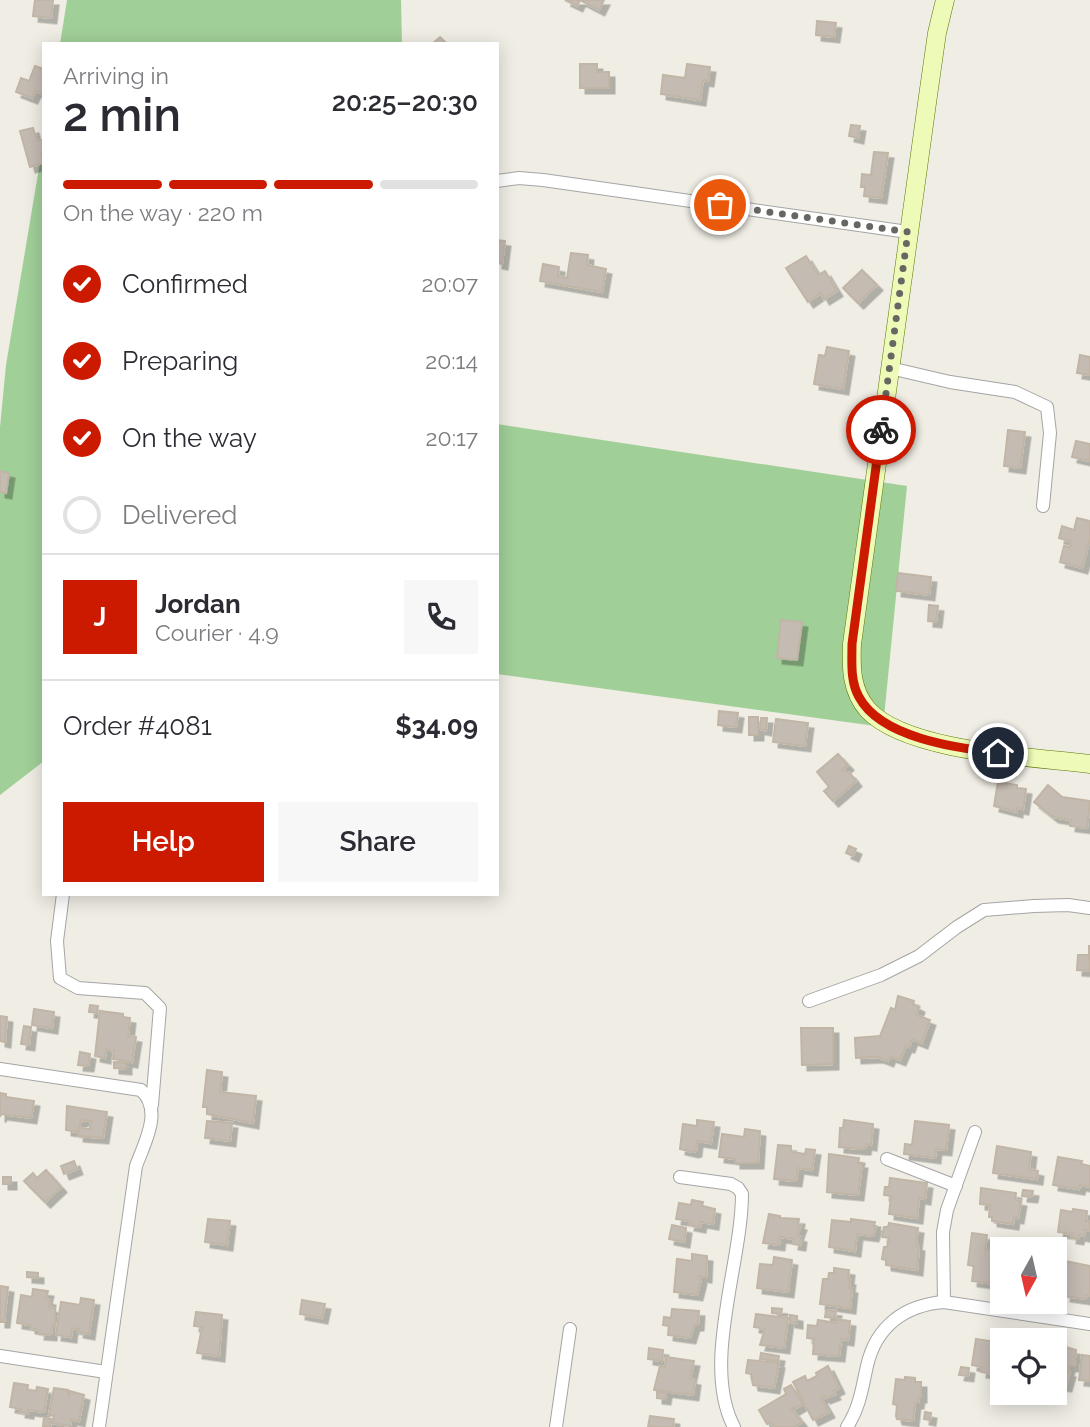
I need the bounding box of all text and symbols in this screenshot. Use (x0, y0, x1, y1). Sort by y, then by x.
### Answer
text: Arriving in (63, 62, 169, 89)
text: 20:25–20:30 (332, 87, 478, 117)
text: 2 min (63, 88, 181, 142)
pin (690, 175, 750, 235)
icon: bag (701, 186, 739, 224)
text: On the way · 220 m (63, 199, 263, 226)
icon: check (63, 265, 101, 303)
text: Confirmed (122, 269, 248, 299)
text: 20:07 (421, 270, 478, 297)
icon: check (63, 342, 101, 380)
text: Preparing (122, 346, 238, 376)
text: 20:14 (425, 347, 478, 374)
courier (846, 395, 916, 465)
icon: bike (862, 411, 900, 449)
icon: check (63, 419, 101, 457)
text: On the way (122, 423, 257, 453)
text: 20:17 (426, 424, 478, 451)
text: Delivered (122, 500, 237, 530)
button: phone (404, 580, 478, 654)
text: Jordan (155, 589, 241, 619)
text: J (94, 602, 106, 632)
text: Courier · 4.9 (155, 619, 279, 646)
text: Order #4081 (63, 711, 212, 741)
text: $34.09 (395, 711, 478, 741)
pin (968, 723, 1028, 783)
icon: home (979, 734, 1017, 772)
button: Help (63, 802, 264, 882)
button: Share (278, 802, 478, 882)
north arrow (990, 1237, 1068, 1314)
map controls (990, 1237, 1067, 1405)
button: locate (990, 1328, 1067, 1405)

